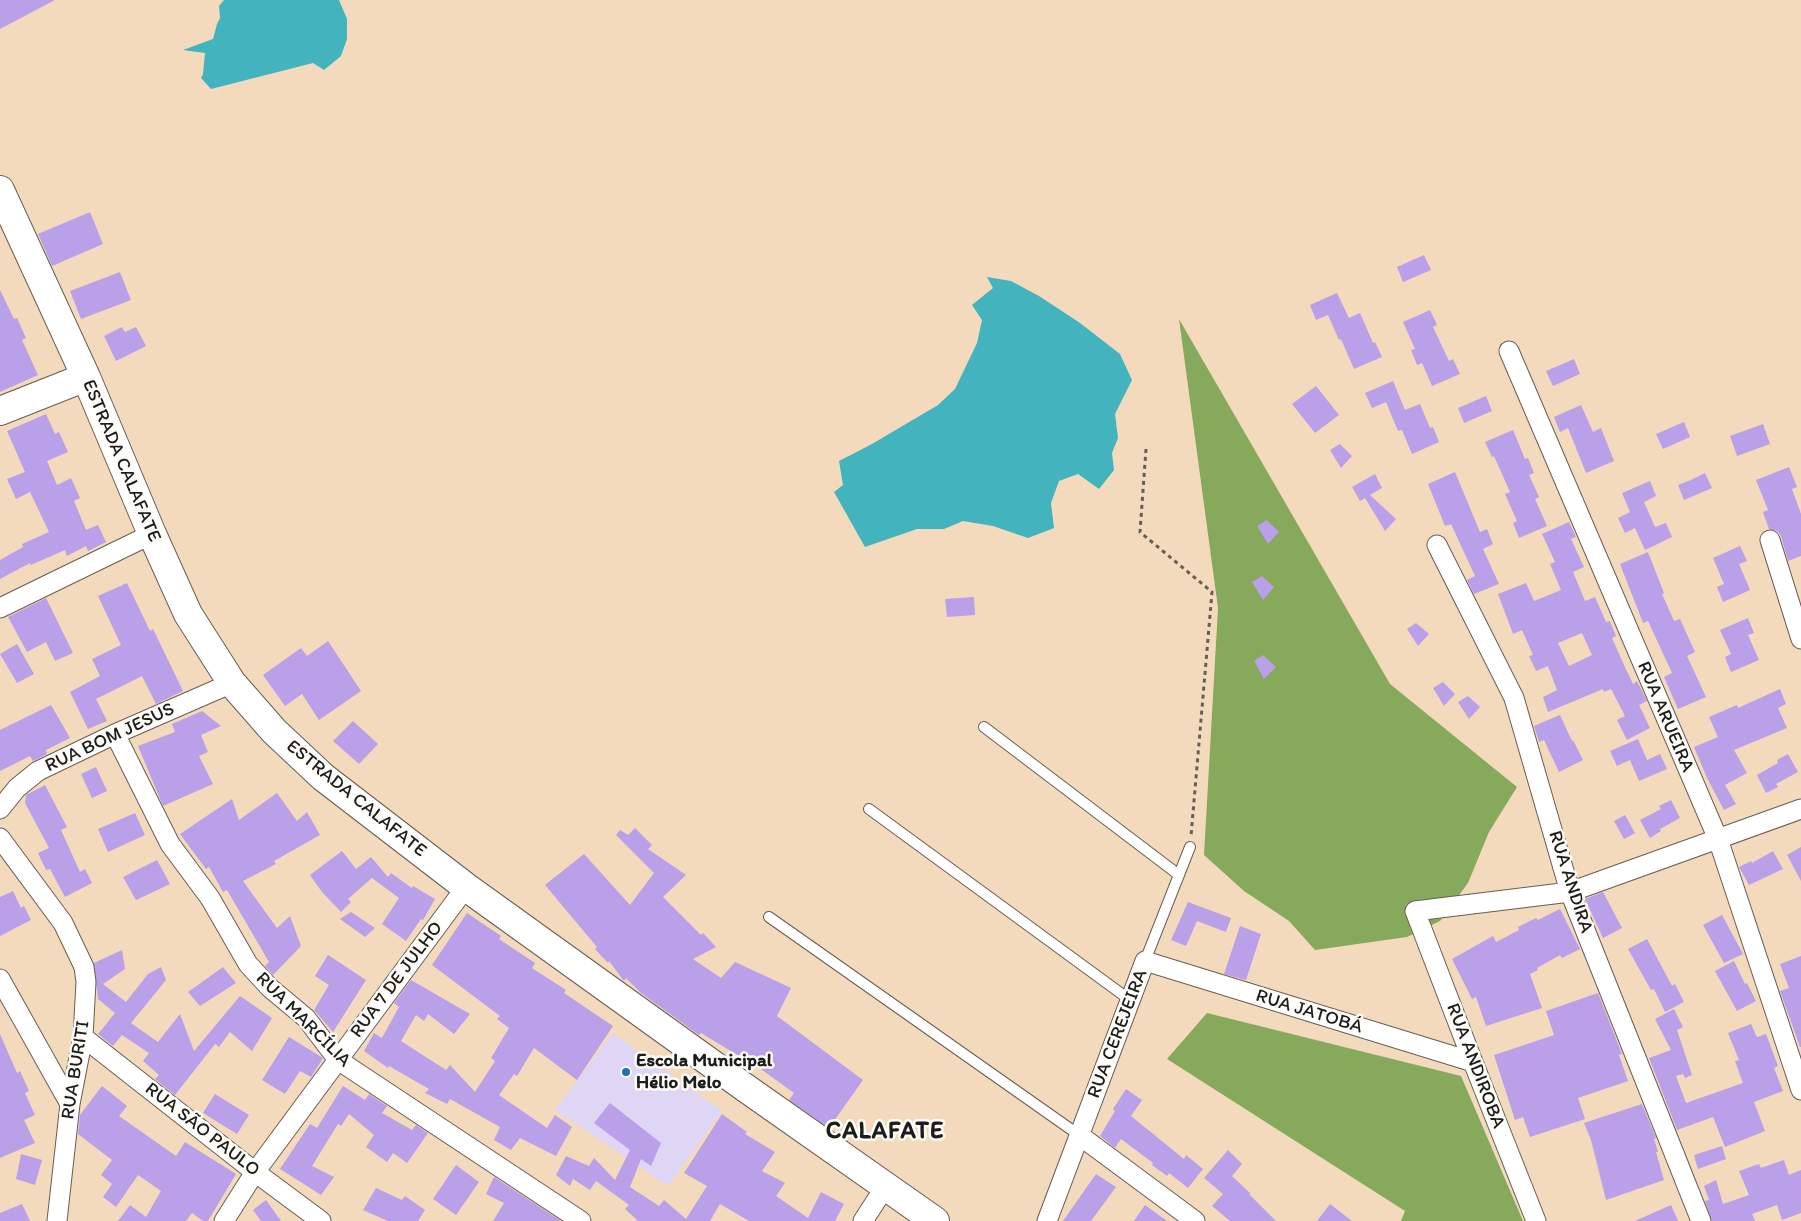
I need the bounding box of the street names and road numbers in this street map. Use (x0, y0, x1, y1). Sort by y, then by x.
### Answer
street label: ESTRADA CALAFATE (77, 377, 165, 545)
street label: RUA ARUEIRA (1631, 658, 1699, 776)
street label: RUA BOM JESUS (42, 698, 178, 778)
street label: ESTRADA CALAFATE (281, 735, 431, 863)
street label: RUA ANDIRA (1543, 828, 1597, 936)
street label: RUA 7 DE JULHO (346, 917, 448, 1043)
street label: RUA CEREJEIRA (1083, 966, 1153, 1102)
street label: RUA MARCÍLIA (251, 968, 355, 1072)
street label: RUA JATOBÁ (1253, 985, 1365, 1039)
street label: RUA ANDIROBA (1441, 1000, 1509, 1132)
street label: RUA BURITI (57, 1019, 95, 1121)
street label: RUA SÃO PAULO (140, 1078, 264, 1182)

